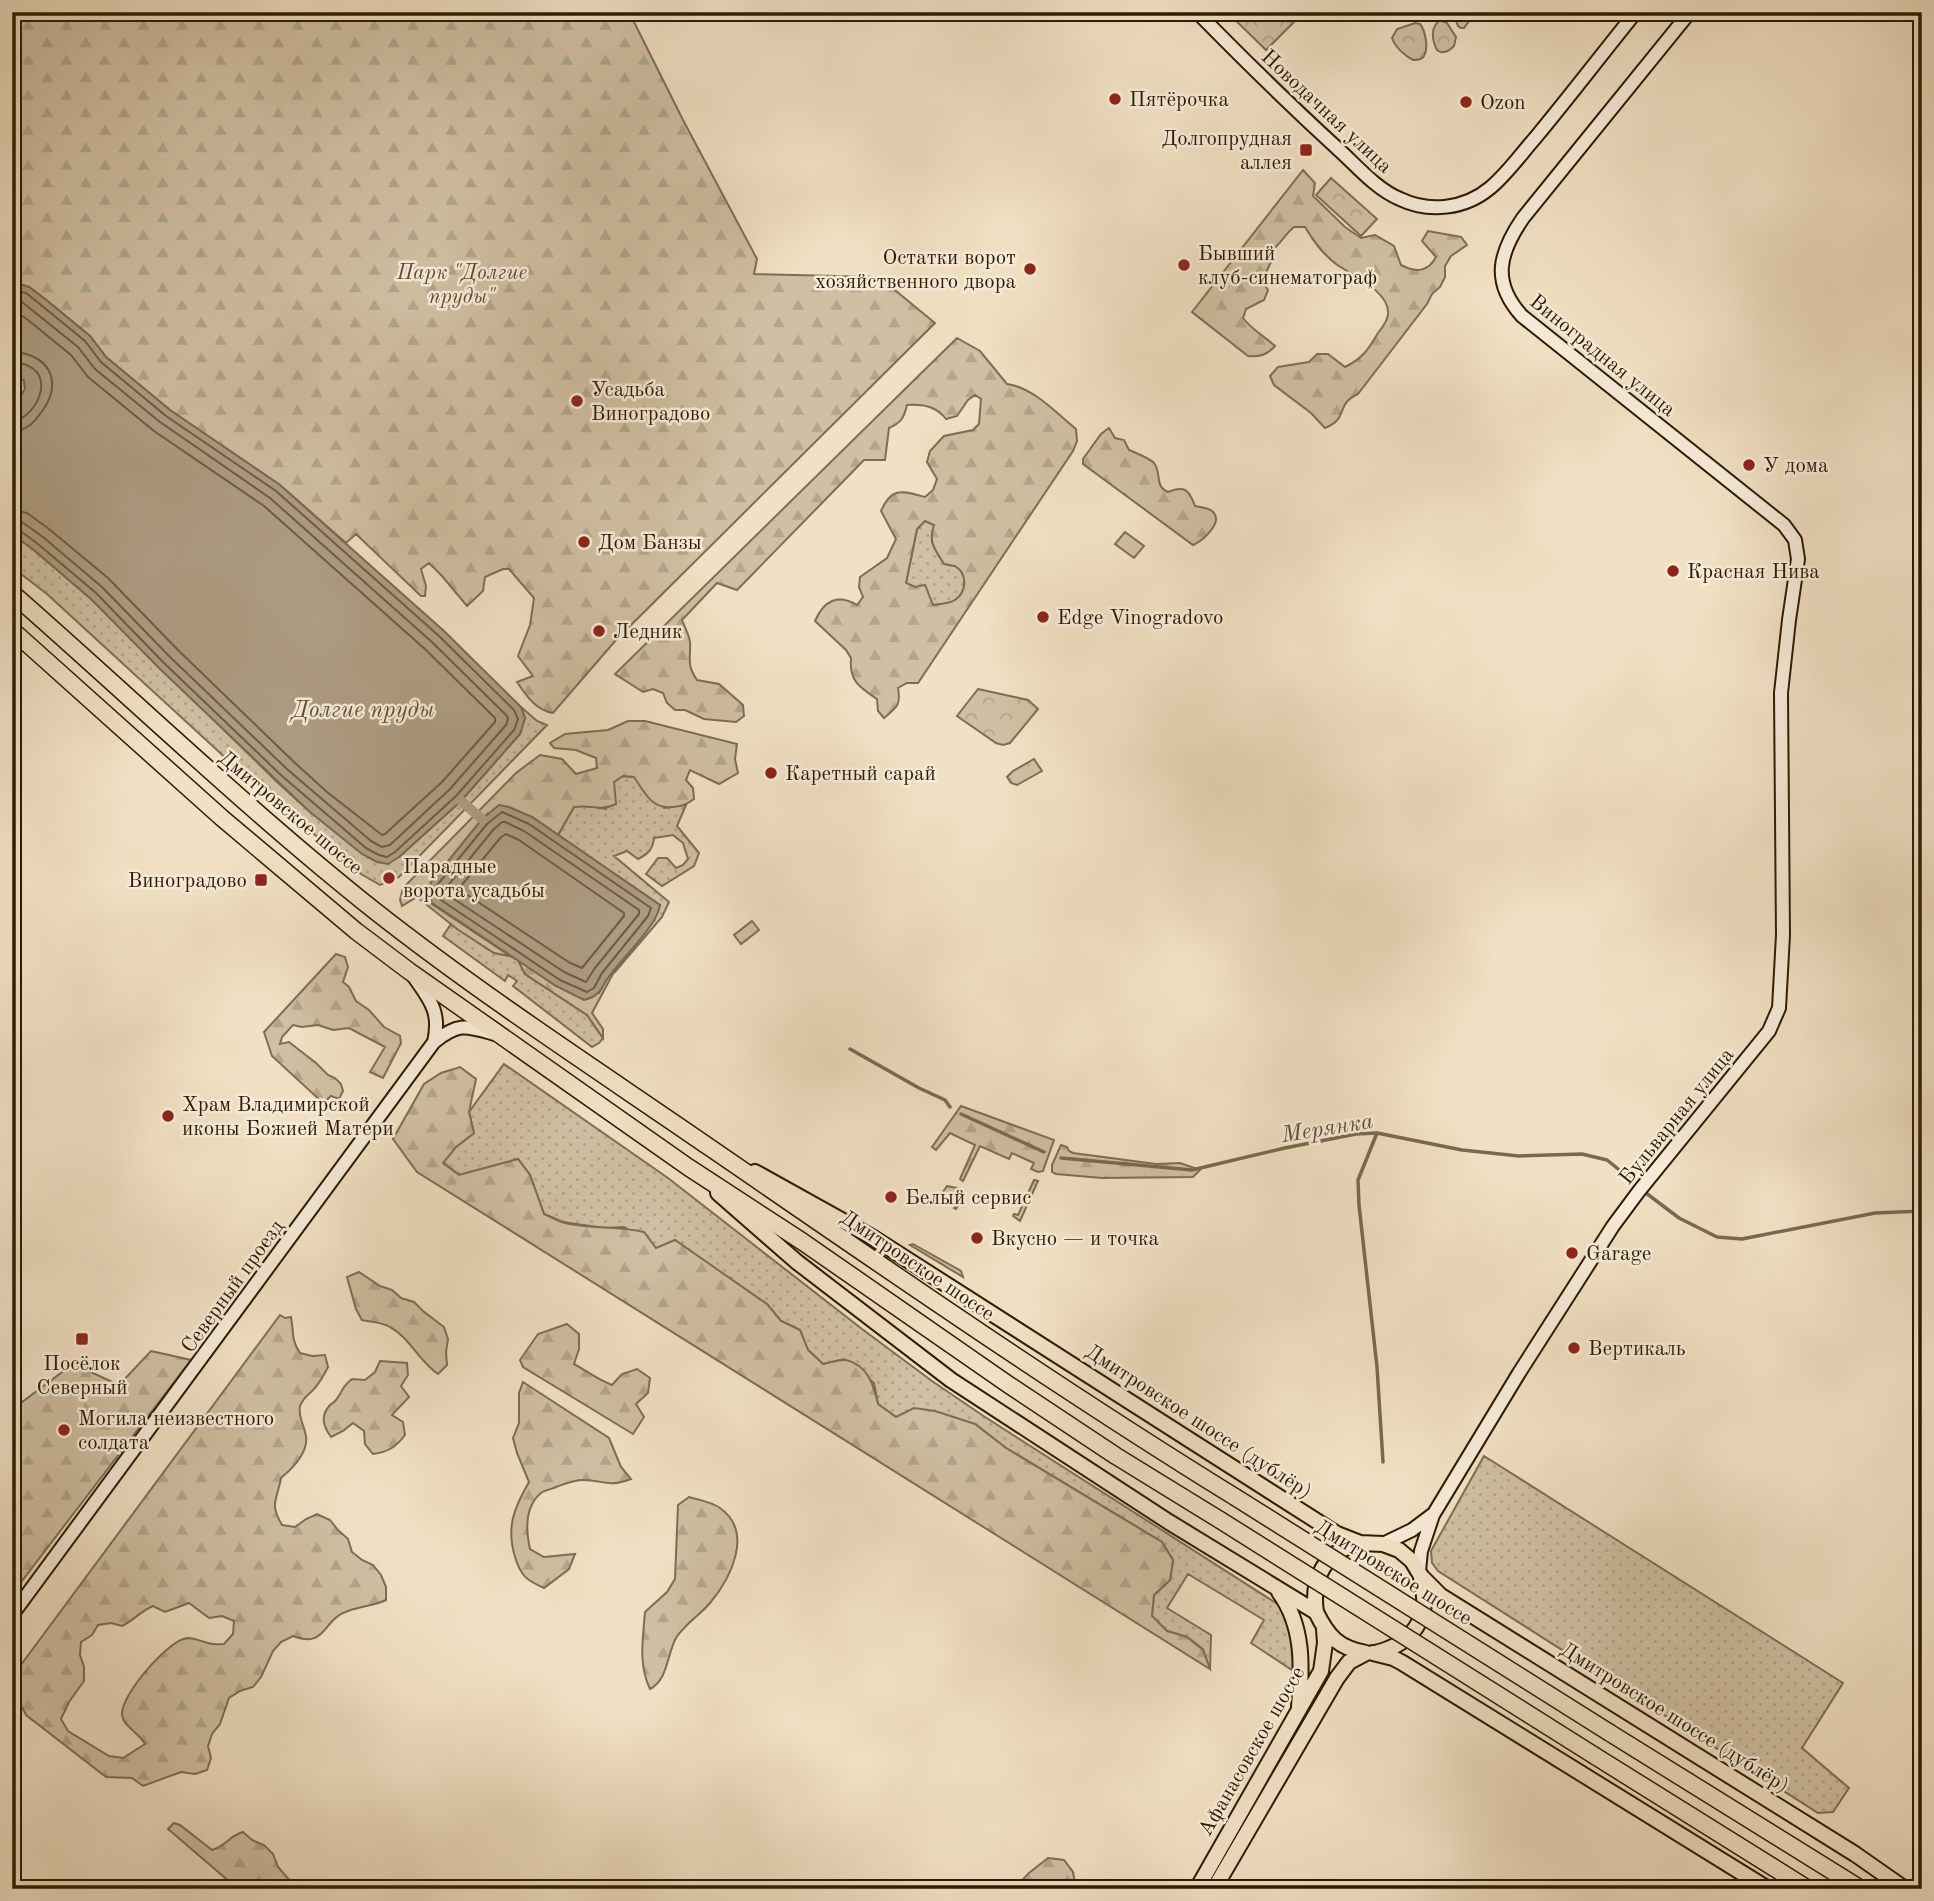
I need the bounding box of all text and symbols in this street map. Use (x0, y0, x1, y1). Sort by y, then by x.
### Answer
street label: Новодачная улица (1256, 46, 1395, 178)
place label: Пятёрочка (1129, 90, 1229, 111)
marker: Пятёрочка (1107, 91, 1123, 107)
place label: Ozon (1480, 93, 1526, 114)
marker: Ozon (1458, 94, 1474, 110)
place label: Долгопрудная аллея (1162, 129, 1292, 174)
marker: Долгопрудная аллея (1298, 142, 1314, 158)
place label: Бывший клуб-синематограф (1198, 244, 1377, 289)
place label: Остатки ворот хозяйственного двора (815, 248, 1016, 293)
marker: Бывший клуб-синематограф (1176, 257, 1192, 273)
marker: Остатки ворот хозяйственного двора (1022, 261, 1038, 277)
park label: Парк "Долгие пруды" (396, 263, 527, 308)
street label: Виноградная улица (1525, 291, 1679, 421)
place label: Усадьба Виноградово (591, 380, 710, 425)
marker: Усадьба Виноградово (569, 393, 585, 409)
place label: У дома (1763, 456, 1828, 477)
marker: У дома (1741, 457, 1757, 473)
place label: Дом Банзы (598, 533, 702, 554)
marker: Дом Банзы (576, 534, 592, 550)
place label: Красная Нива (1687, 562, 1820, 583)
marker: Красная Нива (1665, 563, 1681, 579)
place label: Edge Vinogradovo (1057, 608, 1223, 629)
marker: Edge Vinogradovo (1035, 609, 1051, 625)
place label: Ледник (613, 622, 683, 643)
marker: Ледник (591, 623, 607, 639)
water label: Долгие пруды (289, 699, 435, 723)
street label: Дмитровское шоссе (214, 747, 366, 879)
place label: Каретный сарай (785, 764, 936, 785)
marker: Каретный сарай (763, 765, 779, 781)
place label: Парадные ворота усадьбы (403, 857, 545, 902)
marker: Парадные ворота усадьбы (381, 870, 397, 886)
place label: Виноградово (128, 871, 247, 892)
marker: Виноградово (253, 872, 269, 888)
street label: Бульварная улица (1616, 1045, 1738, 1189)
place label: Храм Владимирской иконы Божией Матери (182, 1095, 394, 1140)
marker: Храм Владимирской иконы Божией Матери (160, 1108, 176, 1124)
water label: Мерянка (1279, 1110, 1375, 1148)
place label: Белый сервис (905, 1188, 1031, 1209)
marker: Белый сервис (883, 1189, 899, 1205)
street label: Дмитровское шоссе (837, 1207, 998, 1325)
street label: Северный проезд (178, 1216, 289, 1357)
place label: Вкусно — и точка (991, 1229, 1159, 1250)
marker: Вкусно — и точка (969, 1230, 985, 1246)
place label: Garage (1586, 1244, 1651, 1265)
marker: Garage (1564, 1245, 1580, 1261)
marker: Посёлок Северный (74, 1331, 90, 1347)
place label: Вертикаль (1588, 1339, 1686, 1360)
marker: Вертикаль (1566, 1340, 1582, 1356)
street label: Дмитровское шоссе (дублёр) (1081, 1341, 1315, 1503)
place label: Посёлок Северный (36, 1354, 128, 1399)
place label: Могила неизвестного солдата (78, 1409, 274, 1454)
marker: Могила неизвестного солдата (56, 1422, 72, 1438)
street label: Дмитровское шоссе (1311, 1517, 1475, 1630)
street label: Дмитровское шоссе (дублёр) (1556, 1639, 1792, 1797)
street label: Афанасовское шоссе (1195, 1663, 1309, 1840)

